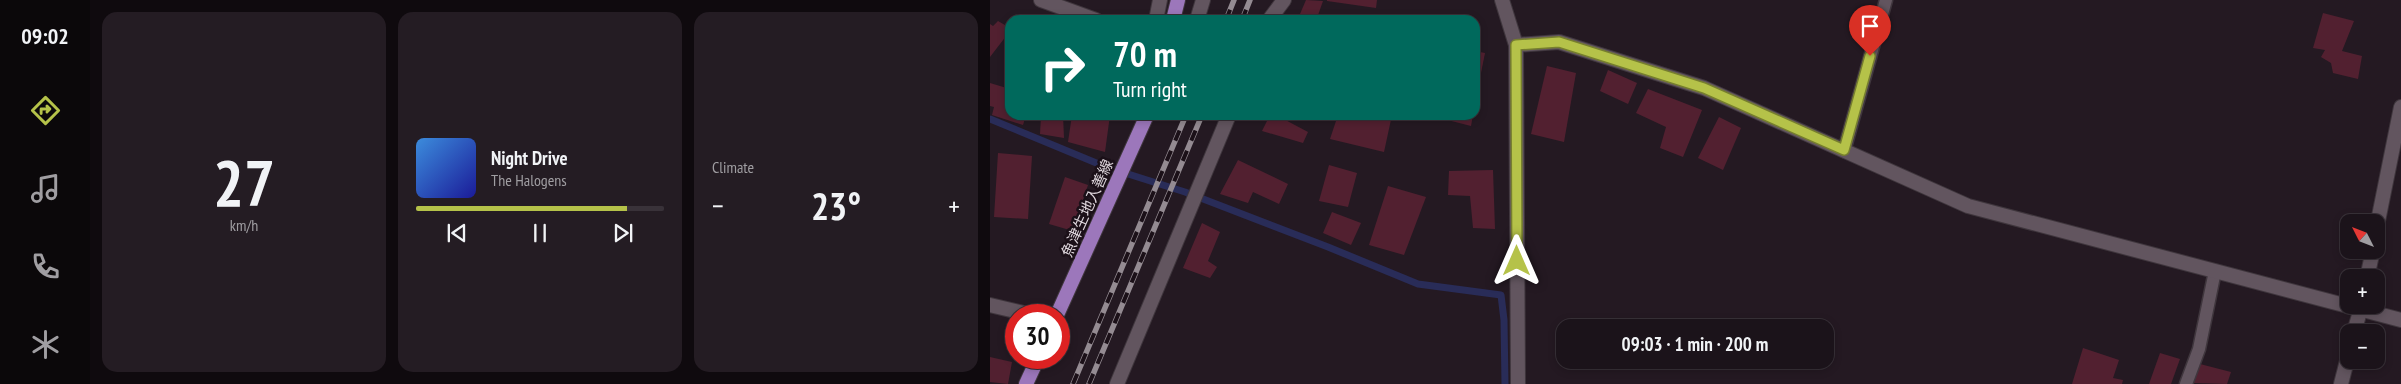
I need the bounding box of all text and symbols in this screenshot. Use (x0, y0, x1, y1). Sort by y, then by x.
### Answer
pin (1849, 5, 1891, 56)
icon: arrive (1856, 12, 1884, 40)
text: 09:02 (21, 22, 69, 50)
text: 70 m (1113, 31, 1177, 77)
icon: right (1030, 35, 1095, 100)
text: Turn right (1113, 75, 1187, 103)
icon: directions (28, 93, 63, 128)
text: 27 (213, 140, 275, 224)
text: Night Drive (491, 146, 568, 170)
street label: 魚津生地入善線 (1057, 156, 1117, 260)
text: Climate (712, 157, 754, 177)
text: The Halogens (491, 170, 567, 190)
icon: music (28, 171, 63, 206)
text: 23° (811, 181, 861, 230)
text: − (712, 187, 724, 224)
text: + (948, 187, 960, 224)
north arrow (2340, 214, 2385, 259)
map controls (2340, 214, 2385, 369)
text: km/h (230, 215, 258, 235)
icon: previous (443, 219, 471, 247)
icon: pause (526, 219, 554, 247)
icon: next (609, 219, 637, 247)
position arrow (1490, 234, 1542, 286)
icon: phone (28, 249, 63, 284)
button: + (2340, 269, 2385, 314)
speed limit sign: 30 (1005, 304, 1070, 369)
button: − (2340, 324, 2385, 369)
icon: climate (28, 327, 63, 362)
text: 09:03 · 1 min · 200 m (1622, 332, 1768, 356)

